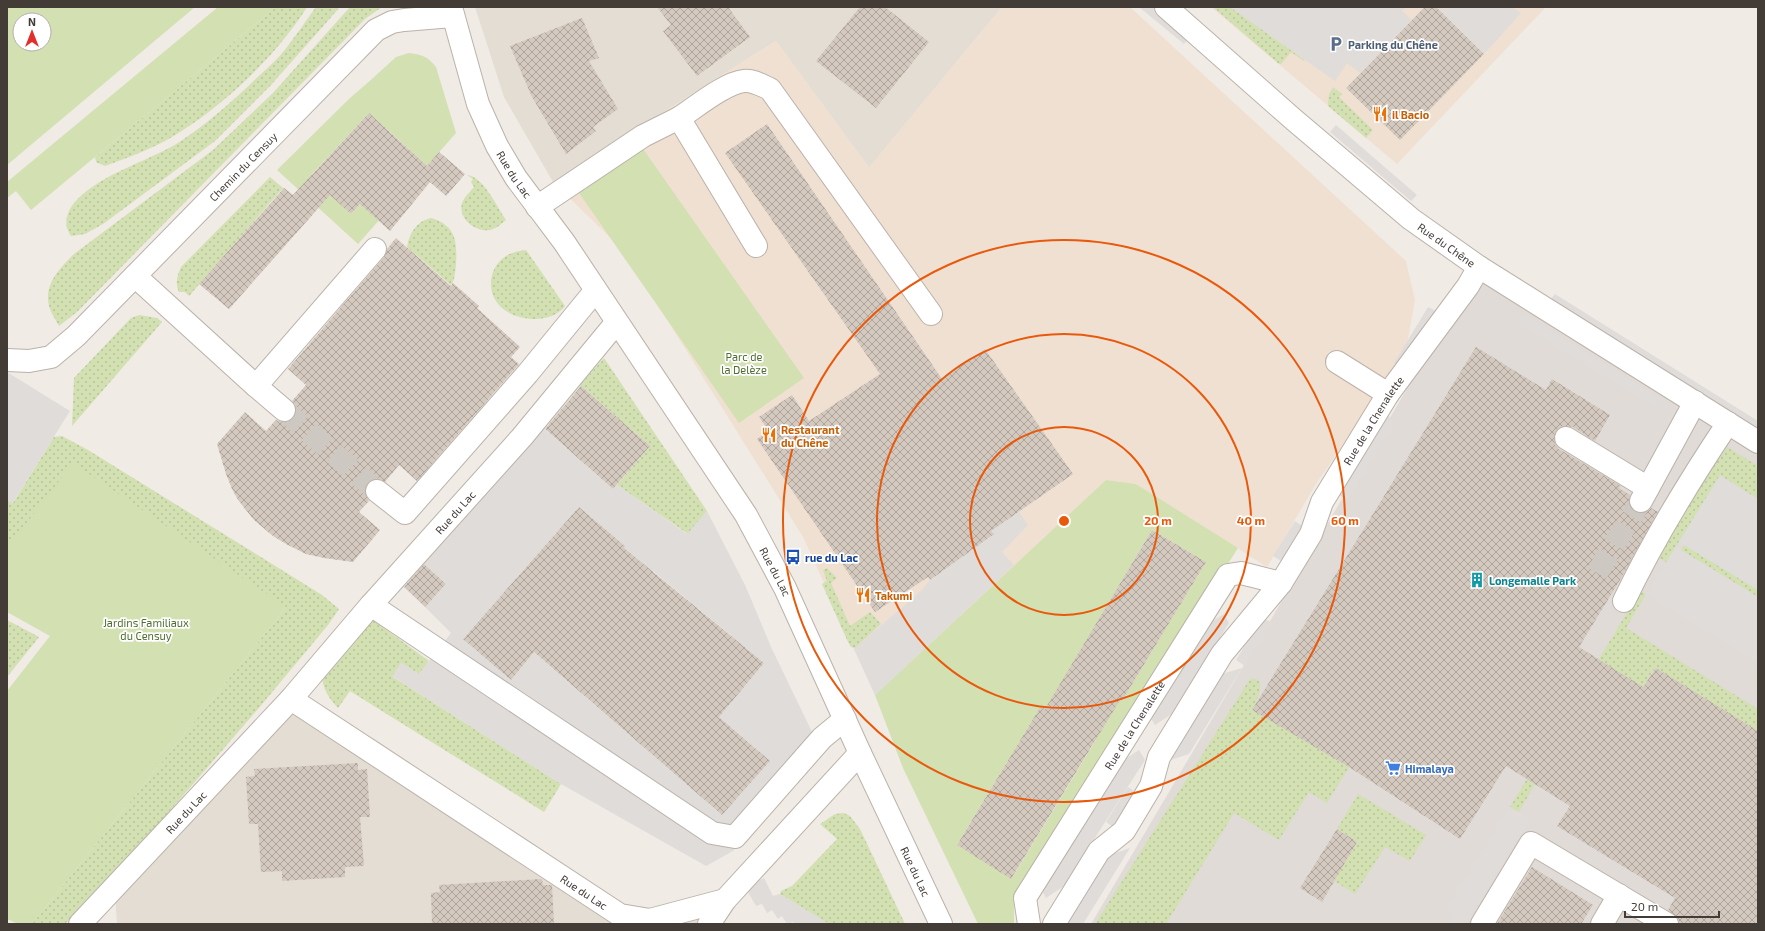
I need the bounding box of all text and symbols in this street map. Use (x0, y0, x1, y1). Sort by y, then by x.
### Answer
north arrow (12, 12, 52, 52)
text: N (28, 15, 36, 28)
parking icon: Parking du Chêne (1327, 35, 1345, 53)
place label: Parking du Chêne (1348, 38, 1438, 51)
restaurant icon: il Bacio (1371, 105, 1389, 123)
place label: il Bacio (1392, 108, 1430, 121)
street label: Chemin du Censuy (206, 129, 279, 203)
street label: Rue du Lac (495, 148, 535, 200)
street label: Rue du Chêne (1416, 220, 1478, 269)
park label: Parc de la Delèze (721, 350, 767, 376)
street label: Rue de la Chenalette (1340, 373, 1406, 467)
place label: Restaurant du Chêne (781, 423, 840, 449)
restaurant icon: Restaurant du Chêne (760, 426, 778, 444)
street label: Rue du Lac (432, 488, 477, 536)
text: 20 m (1144, 513, 1172, 527)
text: 40 m (1237, 513, 1265, 527)
text: 60 m (1331, 513, 1359, 527)
centre of rings (1057, 514, 1071, 528)
street label: Rue du Lac (758, 545, 794, 598)
bus stop icon: rue du Lac (784, 548, 802, 566)
place label: rue du Lac (805, 551, 858, 564)
building icon: Longemalle Park (1468, 571, 1486, 589)
place label: Longemalle Park (1489, 574, 1577, 587)
restaurant icon: Takumi (854, 586, 872, 604)
place label: Takumi (875, 589, 912, 602)
park label: Jardins Familiaux du Censuy (103, 616, 189, 642)
street label: Rue de la Chenalette (1101, 678, 1167, 772)
supermarket icon: Himalaya (1384, 759, 1402, 777)
place label: Himalaya (1405, 762, 1454, 776)
street label: Rue du Lac (162, 788, 208, 836)
street label: Rue du Lac (899, 844, 933, 898)
street label: Rue du Lac (558, 871, 610, 912)
scale bar (1625, 893, 1719, 919)
text: 20 m (1631, 899, 1658, 913)

